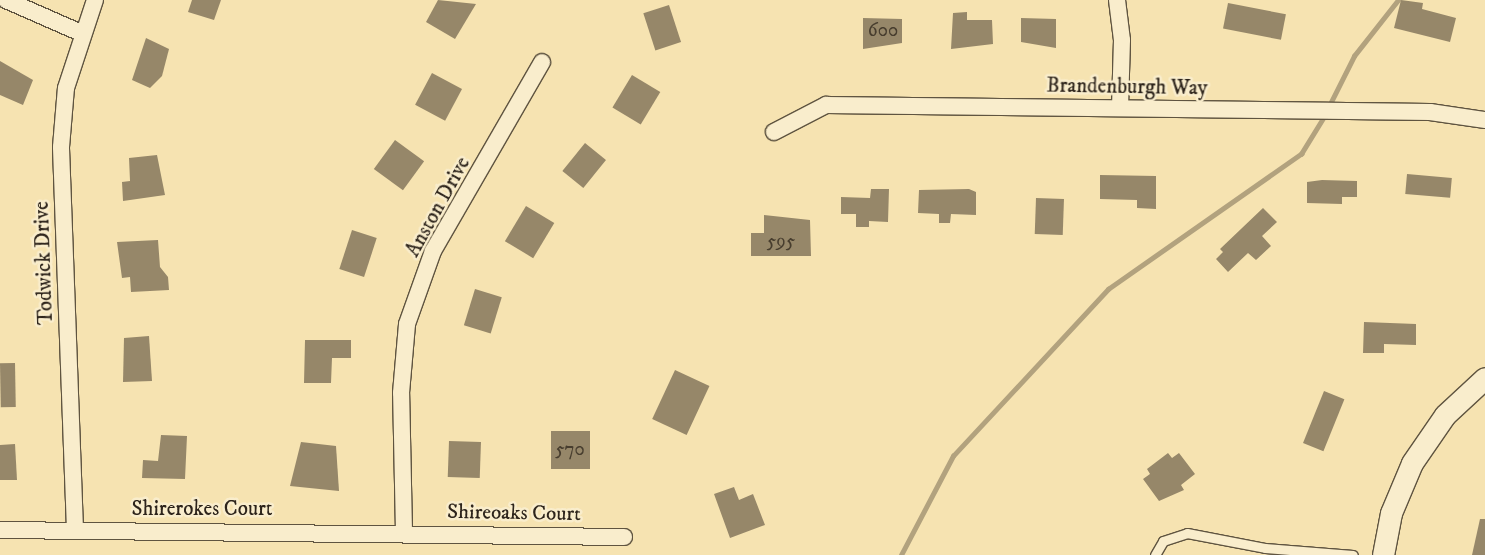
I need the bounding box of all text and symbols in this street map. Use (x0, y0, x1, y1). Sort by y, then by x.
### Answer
house number: 600 (868, 20, 898, 42)
street label: Brandenburgh Way (1046, 73, 1208, 101)
street label: Anston Drive (400, 153, 476, 261)
street label: Todwick Drive (29, 201, 59, 325)
house number: 595 (767, 231, 795, 253)
house number: 570 (555, 439, 585, 461)
street label: Shirerokes Court (131, 496, 273, 522)
street label: Shireoaks Court (447, 499, 581, 527)

